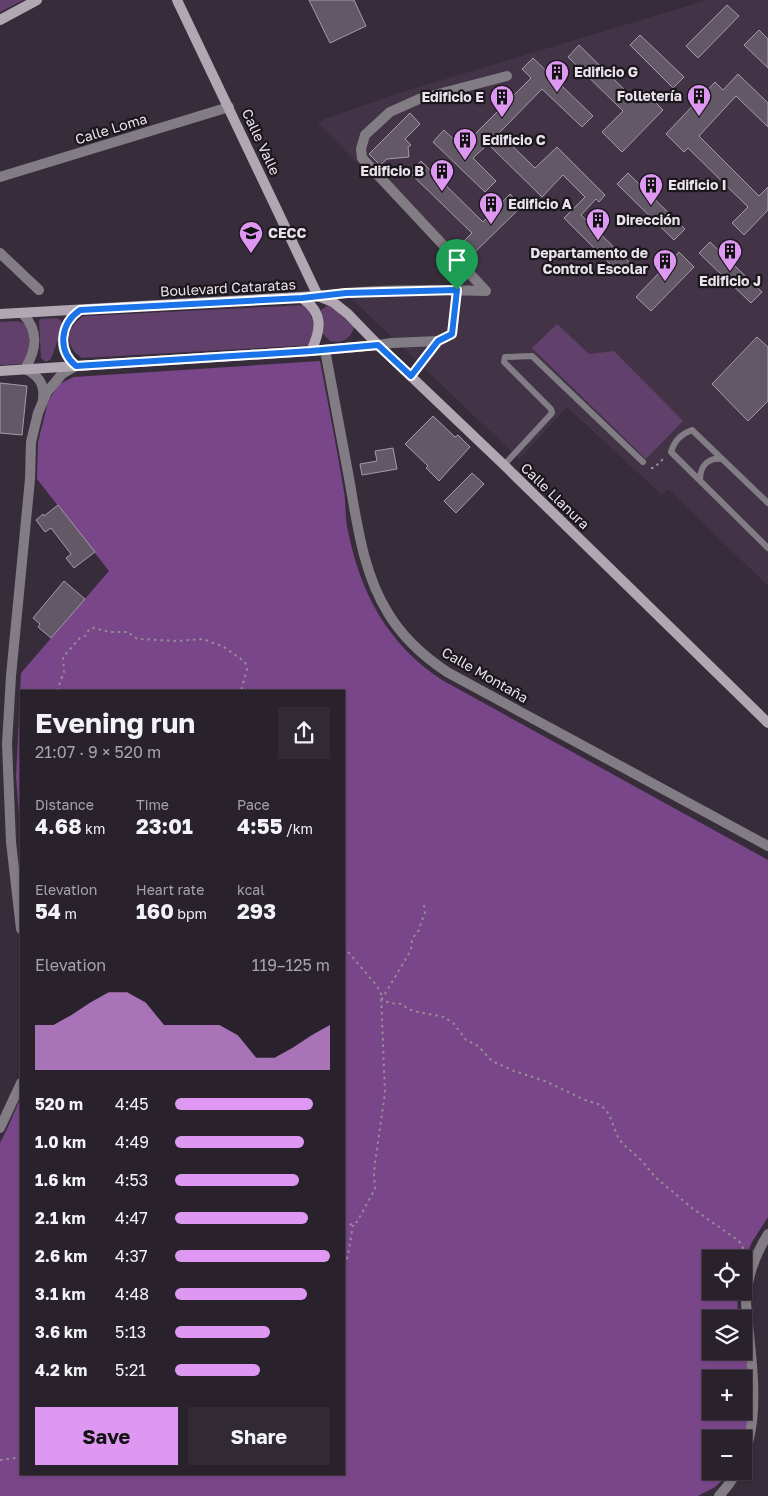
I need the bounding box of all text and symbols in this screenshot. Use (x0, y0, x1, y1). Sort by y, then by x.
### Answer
building icon: Edificio G (544, 59, 570, 93)
place label: Edificio G (574, 63, 638, 80)
building icon: Folletería (686, 83, 712, 117)
building icon: Edificio E (489, 84, 515, 118)
place label: Folletería (617, 87, 682, 104)
place label: Edificio E (421, 88, 484, 105)
street label: Calle Valle (239, 106, 284, 178)
street label: Calle Loma (73, 110, 149, 148)
building icon: Edificio C (452, 127, 478, 161)
place label: Edificio C (482, 131, 546, 148)
building icon: Edificio B (429, 158, 455, 192)
place label: Edificio B (360, 162, 424, 179)
building icon: Edificio I (638, 172, 664, 206)
place label: Edificio I (668, 176, 727, 193)
building icon: Edificio A (478, 191, 504, 225)
place label: Edificio A (508, 195, 572, 212)
building icon: Dirección (585, 207, 611, 241)
place label: Dirección (616, 211, 680, 228)
school or university icon: CECC (238, 220, 264, 254)
place label: CECC (268, 224, 307, 241)
building icon: Edificio J (717, 238, 743, 272)
pin (436, 239, 478, 290)
place label: Departamento de Control Escolar (530, 244, 649, 277)
icon: arrive (443, 246, 471, 274)
building icon: Departamento de Control Escolar (652, 248, 678, 282)
place label: Edificio J (699, 272, 761, 289)
street label: Boulevard Cataratas (160, 275, 296, 300)
street label: Calle Llanura (518, 459, 593, 532)
street label: Calle Montaña (439, 643, 531, 706)
text: Evening run (35, 706, 195, 739)
button: share (278, 707, 330, 759)
text: 21:07 · 9 × 520 m (35, 742, 161, 762)
text: Distance (35, 796, 94, 813)
text: Time (136, 796, 169, 813)
text: Pace (237, 796, 270, 813)
text: 4.68 (35, 813, 82, 839)
text: 23:01 (136, 813, 193, 839)
text: 4:55 (237, 813, 282, 839)
text: km (82, 820, 105, 837)
text: /km (282, 820, 313, 837)
text: Elevation (35, 881, 97, 898)
text: Heart rate (136, 881, 204, 898)
text: kcal (237, 881, 265, 898)
text: 54 (35, 898, 61, 924)
text: 160 (136, 898, 174, 924)
text: 293 (237, 898, 276, 924)
text: m (61, 905, 77, 922)
text: bpm (174, 905, 207, 922)
text: Elevation (35, 955, 106, 975)
text: 119–125 m (252, 955, 330, 975)
text: 520 m (35, 1094, 83, 1114)
text: 4:45 (115, 1094, 149, 1114)
text: 1.0 km (35, 1132, 86, 1152)
text: 4:49 (115, 1132, 149, 1152)
text: 1.6 km (35, 1170, 86, 1190)
text: 4:53 (115, 1170, 148, 1190)
text: 2.1 km (35, 1208, 85, 1228)
text: 4:47 (115, 1208, 148, 1228)
text: 2.6 km (35, 1246, 87, 1266)
text: 4:37 (115, 1246, 147, 1266)
map controls (702, 1250, 752, 1480)
button: locate (702, 1250, 752, 1300)
text: 3.1 km (35, 1284, 85, 1304)
text: 4:48 (115, 1284, 149, 1304)
button: layers (702, 1310, 752, 1360)
text: 3.6 km (35, 1322, 87, 1342)
text: 5:13 (115, 1322, 146, 1342)
text: 4.2 km (35, 1360, 87, 1380)
text: 5:21 (115, 1360, 146, 1380)
button: + (702, 1370, 752, 1420)
button: Save (35, 1407, 178, 1465)
button: Share (188, 1407, 330, 1465)
button: − (702, 1430, 752, 1480)

